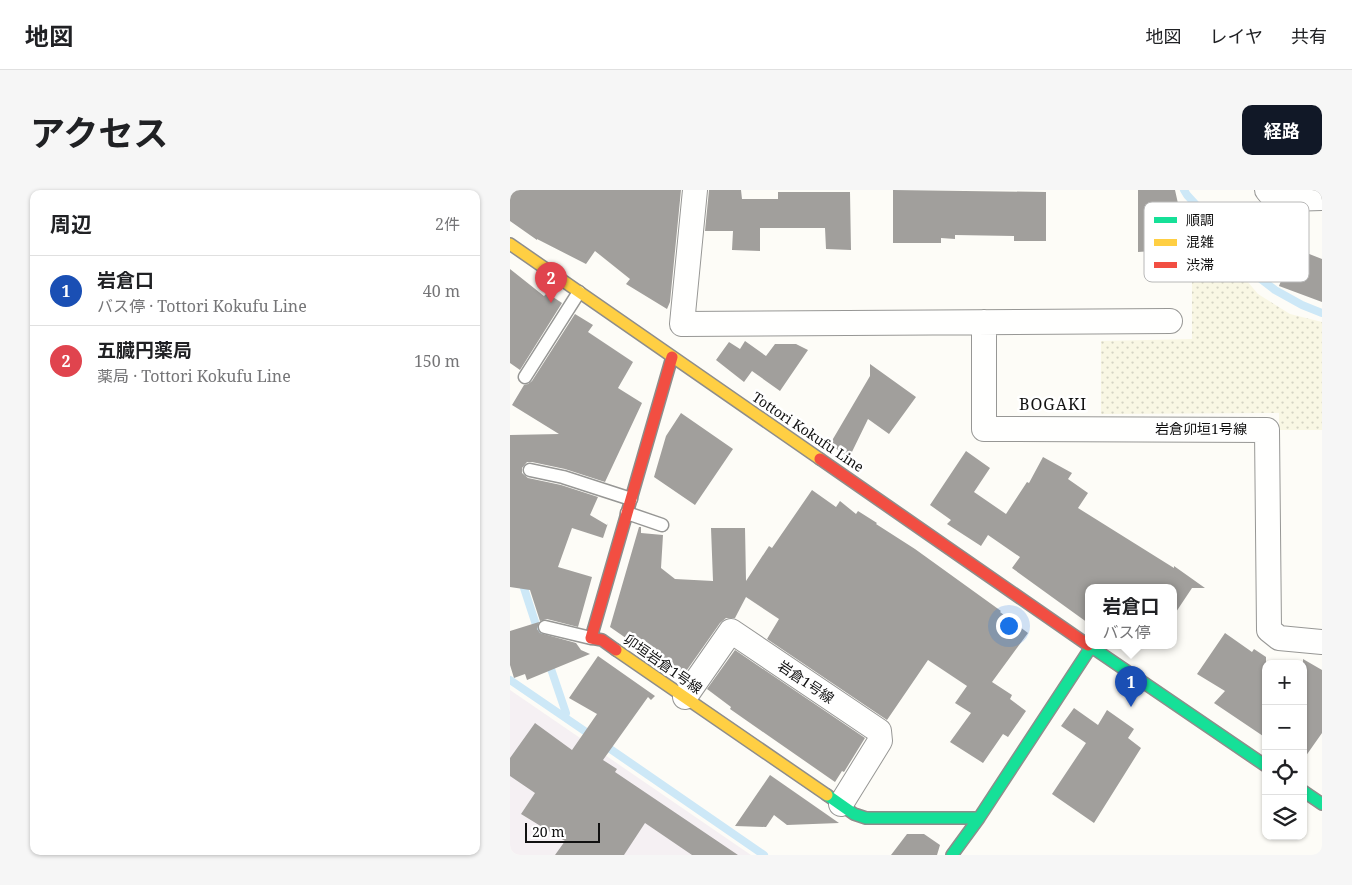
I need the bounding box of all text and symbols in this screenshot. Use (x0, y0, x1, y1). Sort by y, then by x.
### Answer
text: 地図 (25, 19, 73, 52)
text: 地図 (1146, 24, 1182, 48)
text: レイヤ (1210, 24, 1263, 48)
text: 共有 (1291, 24, 1327, 48)
button: 経路 (1242, 105, 1322, 155)
text: アクセス (30, 109, 168, 156)
legend (1144, 202, 1309, 282)
text: 周辺 (50, 210, 92, 238)
text: 順調 (1186, 210, 1214, 229)
text: 2件 (435, 213, 460, 235)
text: 混雑 (1186, 232, 1214, 251)
text: 渋滞 (1186, 255, 1214, 274)
pin: 2 (535, 262, 567, 303)
text: 岩倉口 (97, 267, 154, 293)
text: 1 (61, 280, 71, 302)
text: 40 m (423, 280, 460, 302)
text: バス停 · Tottori Kokufu Line (97, 295, 307, 317)
text: 五臓円薬局 (97, 337, 192, 363)
text: 2 (61, 350, 71, 372)
text: 150 m (414, 350, 460, 372)
text: 薬局 · Tottori Kokufu Line (97, 365, 291, 387)
street label: Tottori Kokufu Line (749, 387, 868, 476)
district label: BOGAKI (1019, 393, 1087, 415)
street label: 岩倉卯垣1号線 (1155, 419, 1247, 438)
popup (1085, 584, 1177, 649)
text: 岩倉口 (1102, 593, 1160, 619)
your location (996, 613, 1022, 639)
text: バス停 (1102, 621, 1151, 643)
street label: 卯垣岩倉1号線 (620, 629, 706, 698)
street label: 岩倉1号線 (775, 656, 838, 707)
map controls (1262, 660, 1307, 840)
button: + (1262, 660, 1307, 705)
pin: 1 (1115, 666, 1147, 707)
button: − (1262, 705, 1307, 750)
button: locate (1262, 750, 1307, 795)
button: layers (1262, 795, 1307, 840)
scale bar (525, 820, 600, 843)
text: 20 m (532, 822, 565, 841)

